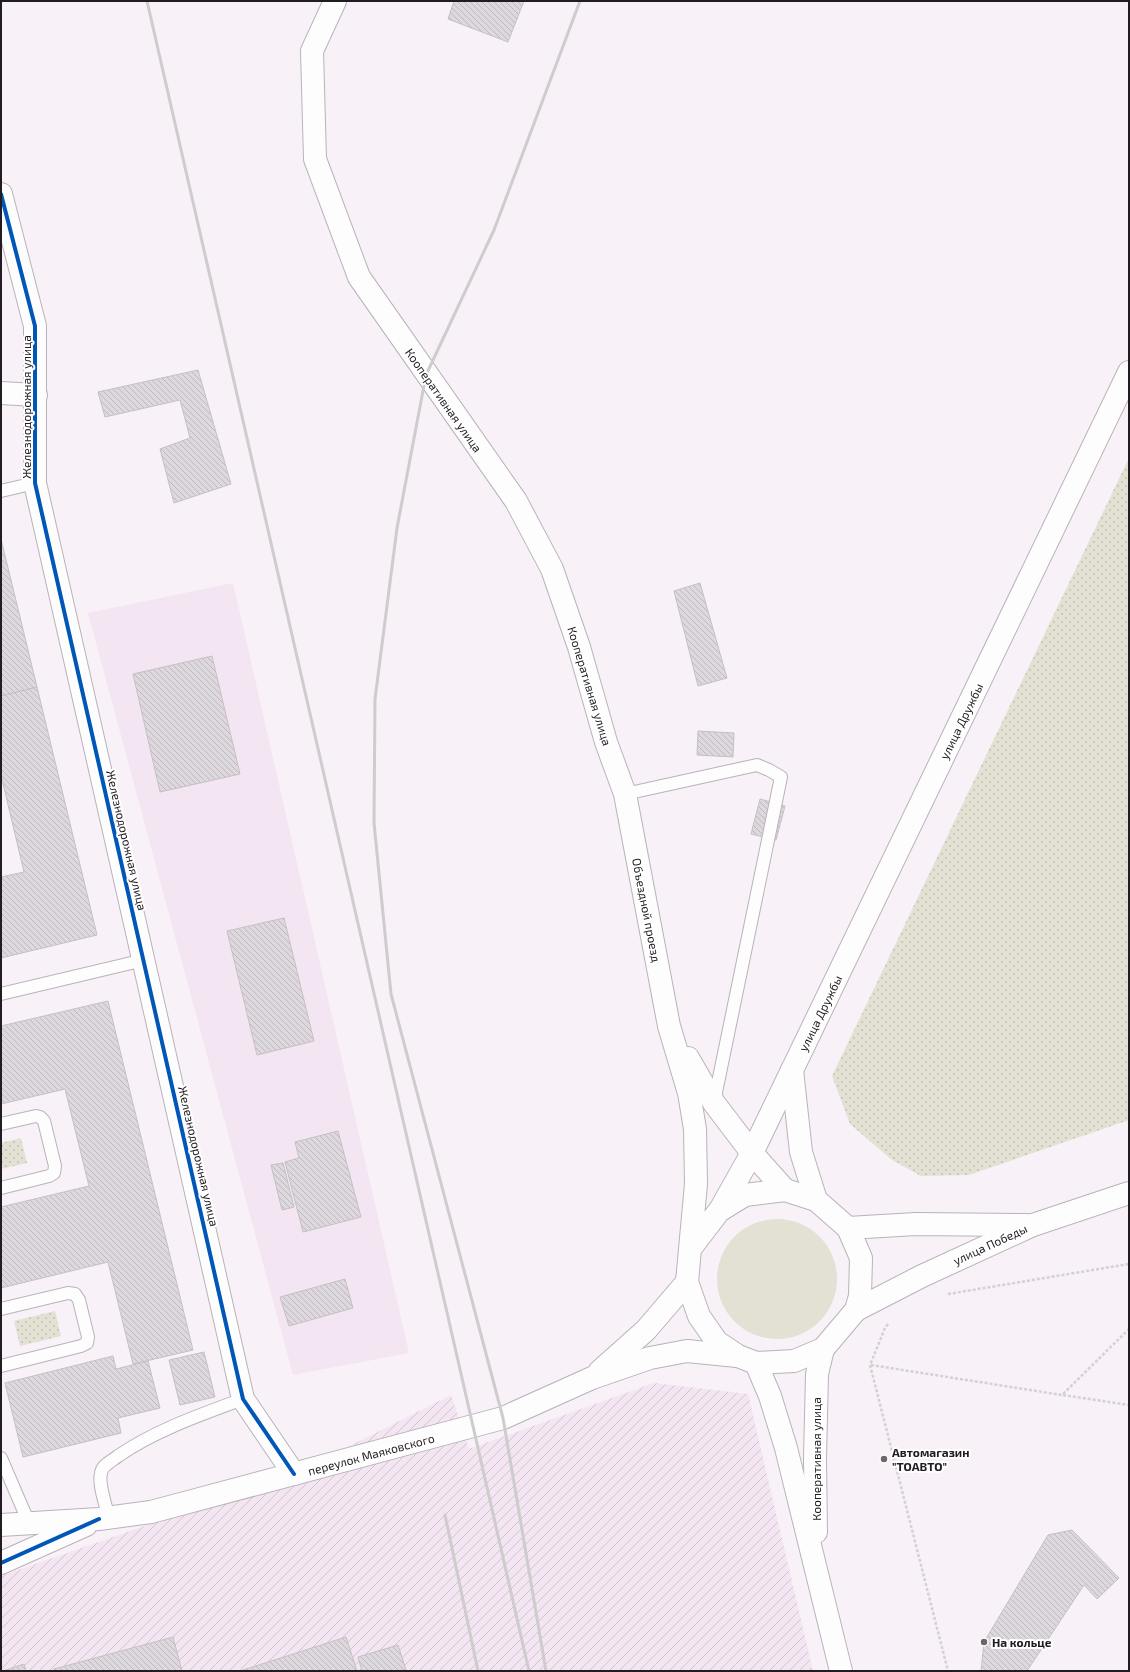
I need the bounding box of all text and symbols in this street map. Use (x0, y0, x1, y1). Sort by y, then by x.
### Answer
street label: Железнодорожная улица (19, 335, 34, 479)
street label: Кооперативная улица (402, 345, 485, 455)
street label: Кооперативная улица (564, 625, 615, 747)
street label: улица Дружбы (937, 681, 986, 762)
street label: Железнодорожная улица (103, 768, 150, 912)
street label: Объездной проезд (630, 857, 664, 963)
street label: улица Дружбы (796, 973, 845, 1054)
street label: Железнодорожная улица (175, 1084, 222, 1228)
street label: улица Победы (951, 1221, 1030, 1268)
street label: Кооперативная улица (809, 1397, 824, 1521)
street label: переулок Маяковского (306, 1430, 436, 1479)
place label: Автомагазин "ТОАВТО" (892, 1445, 969, 1473)
marker: Автомагазин "ТОАВТО" (879, 1454, 889, 1464)
place label: На кольце (992, 1635, 1052, 1649)
marker: На кольце (979, 1637, 989, 1647)

